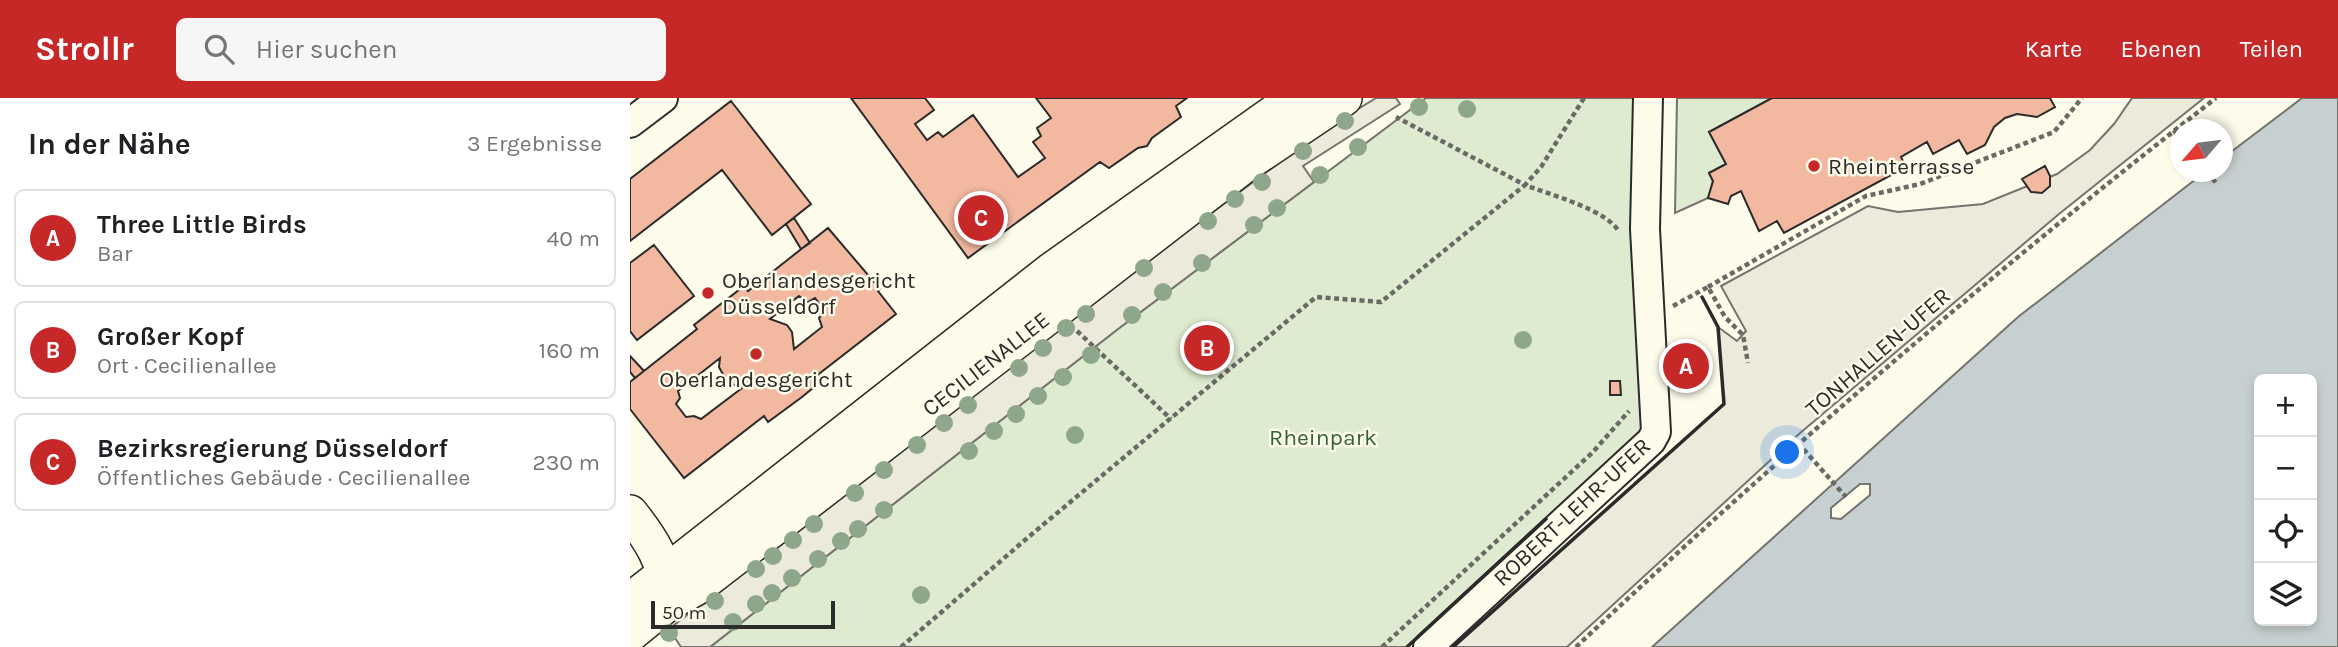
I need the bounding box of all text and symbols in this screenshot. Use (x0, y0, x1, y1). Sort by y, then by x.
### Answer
search box (176, 18, 666, 81)
text: Strollr (35, 30, 134, 68)
icon: search (200, 30, 238, 68)
text: Hier suchen (256, 34, 397, 65)
text: Karte (2025, 35, 2082, 63)
text: Ebenen (2120, 35, 2202, 63)
text: Teilen (2240, 35, 2303, 63)
north arrow (2170, 119, 2233, 182)
text: In der Nähe (28, 126, 191, 162)
text: 3 Ergebnisse (467, 130, 602, 157)
place label: Rheinterrasse (1828, 153, 1974, 180)
marker: Rheinterrasse (1806, 158, 1822, 174)
pin: C (958, 192, 1004, 244)
text: Three Little Birds (97, 209, 307, 240)
text: A (46, 225, 60, 252)
text: 40 m (547, 225, 600, 252)
text: Bar (97, 240, 132, 267)
place label: Oberlandesgericht Düsseldorf (722, 267, 916, 320)
street label: TONHALLEN-UFER (1800, 282, 1956, 422)
marker: Oberlandesgericht Düsseldorf (700, 285, 716, 301)
street label: CECILIENALLEE (917, 306, 1055, 422)
text: Großer Kopf (97, 321, 244, 352)
pin: B (1184, 322, 1230, 374)
text: B (46, 337, 60, 364)
text: 160 m (539, 337, 600, 364)
pin: A (1663, 340, 1709, 392)
marker: Oberlandesgericht (748, 346, 764, 362)
text: Ort · Cecilienallee (97, 352, 277, 379)
place label: Oberlandesgericht (659, 366, 853, 393)
map controls (2254, 374, 2317, 626)
button: + (2254, 374, 2317, 437)
park label: Rheinpark (1269, 424, 1377, 451)
street label: ROBERT-LEHR-UFER (1488, 432, 1656, 592)
text: Bezirksregierung Düsseldorf (97, 433, 448, 464)
your location (1770, 435, 1804, 469)
button: − (2254, 437, 2317, 500)
text: C (46, 449, 60, 476)
text: 230 m (532, 449, 600, 476)
text: Öffentliches Gebäude · Cecilienallee (97, 464, 470, 491)
button: locate (2254, 500, 2317, 563)
button: layers (2254, 563, 2317, 626)
scale bar (651, 598, 835, 630)
text: 50 m (662, 602, 706, 624)

